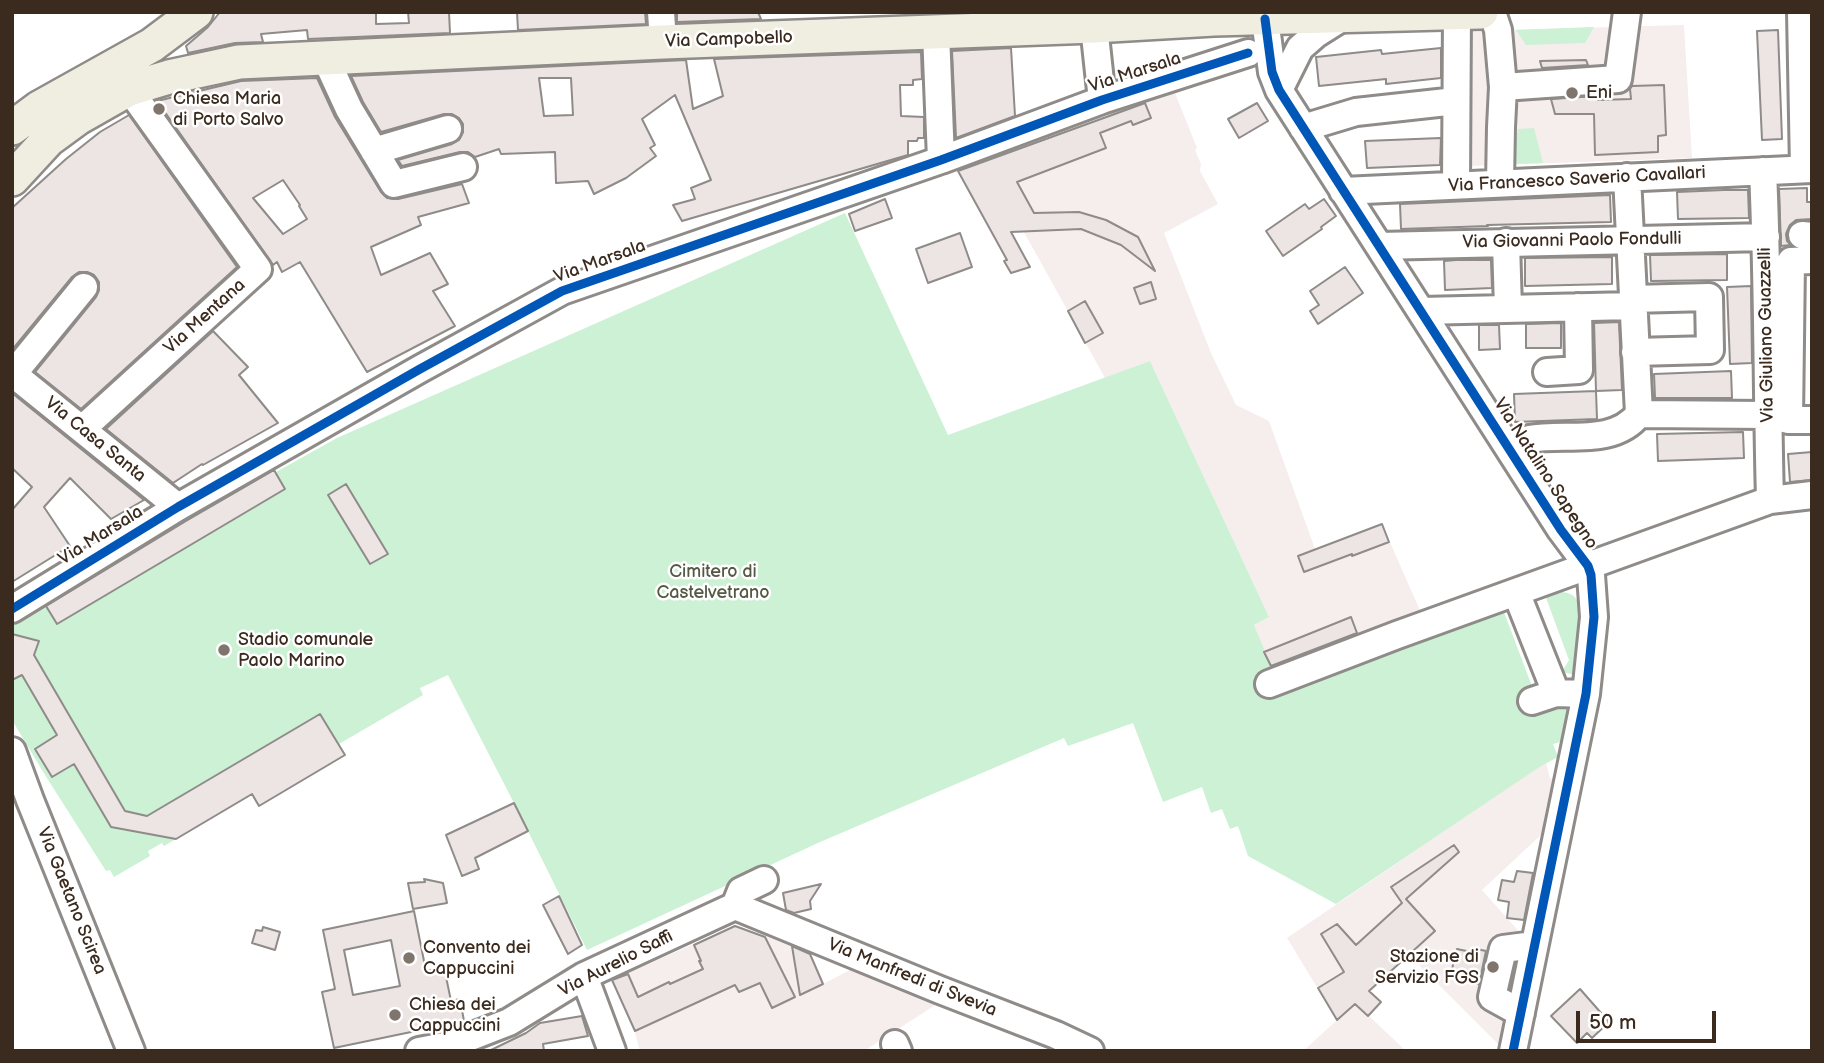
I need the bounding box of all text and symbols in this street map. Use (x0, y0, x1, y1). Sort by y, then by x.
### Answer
street label: Via Campobello (665, 27, 793, 53)
street label: Via Marsala (1086, 48, 1184, 98)
place label: Eni (1586, 82, 1612, 104)
marker: Eni (1564, 85, 1580, 101)
place label: Chiesa Maria di Porto Salvo (173, 88, 284, 130)
marker: Chiesa Maria di Porto Salvo (151, 101, 167, 117)
street label: Via Francesco Saverio Cavallari (1448, 162, 1706, 198)
street label: Via Giovanni Paolo Fondulli (1462, 228, 1682, 254)
street label: Via Marsala (551, 235, 649, 289)
street label: Via Giuliano Guazzelli (1755, 247, 1779, 423)
street label: Via Mentana (160, 275, 250, 359)
street label: Via Casa Santa (40, 393, 150, 487)
street label: Via Natalino Sapegno (1488, 394, 1602, 554)
street label: Via Marsala (55, 501, 147, 571)
park label: Cimitero di Castelvetrano (657, 561, 769, 604)
place label: Stadio comunale Paolo Marino (238, 629, 373, 672)
marker: Stadio comunale Paolo Marino (216, 642, 232, 658)
street label: Via Gaetano Scirea (32, 824, 110, 978)
street label: Via Aurelio Saffi (555, 926, 677, 1002)
street label: Via Manfredi di Svevia (824, 934, 1000, 1022)
place label: Convento dei Cappuccini (423, 937, 531, 979)
place label: Stazione di Servizio FGS (1375, 946, 1479, 988)
marker: Convento dei Cappuccini (401, 950, 417, 966)
marker: Stazione di Servizio FGS (1485, 959, 1501, 975)
place label: Chiesa dei Cappuccini (409, 994, 500, 1036)
scale bar (1579, 996, 1719, 1040)
marker: Chiesa dei Cappuccini (387, 1007, 403, 1023)
text: 50 m (1589, 1010, 1636, 1035)

